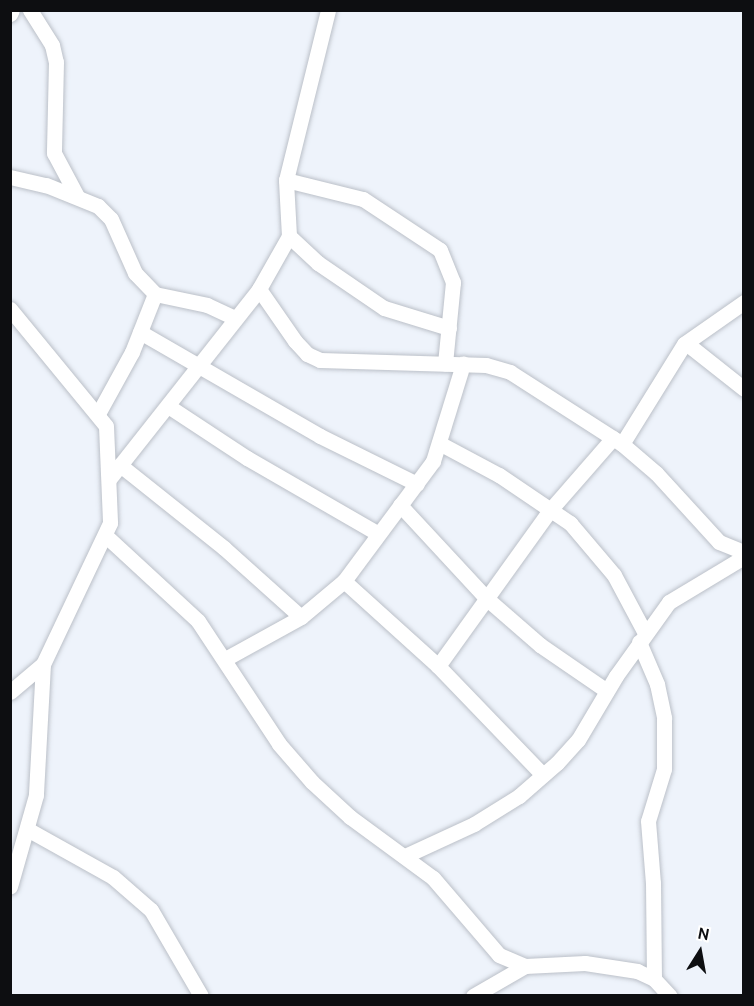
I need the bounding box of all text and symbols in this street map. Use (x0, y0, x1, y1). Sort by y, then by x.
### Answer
north arrow (670, 922, 730, 982)
text: N (696, 923, 711, 944)

